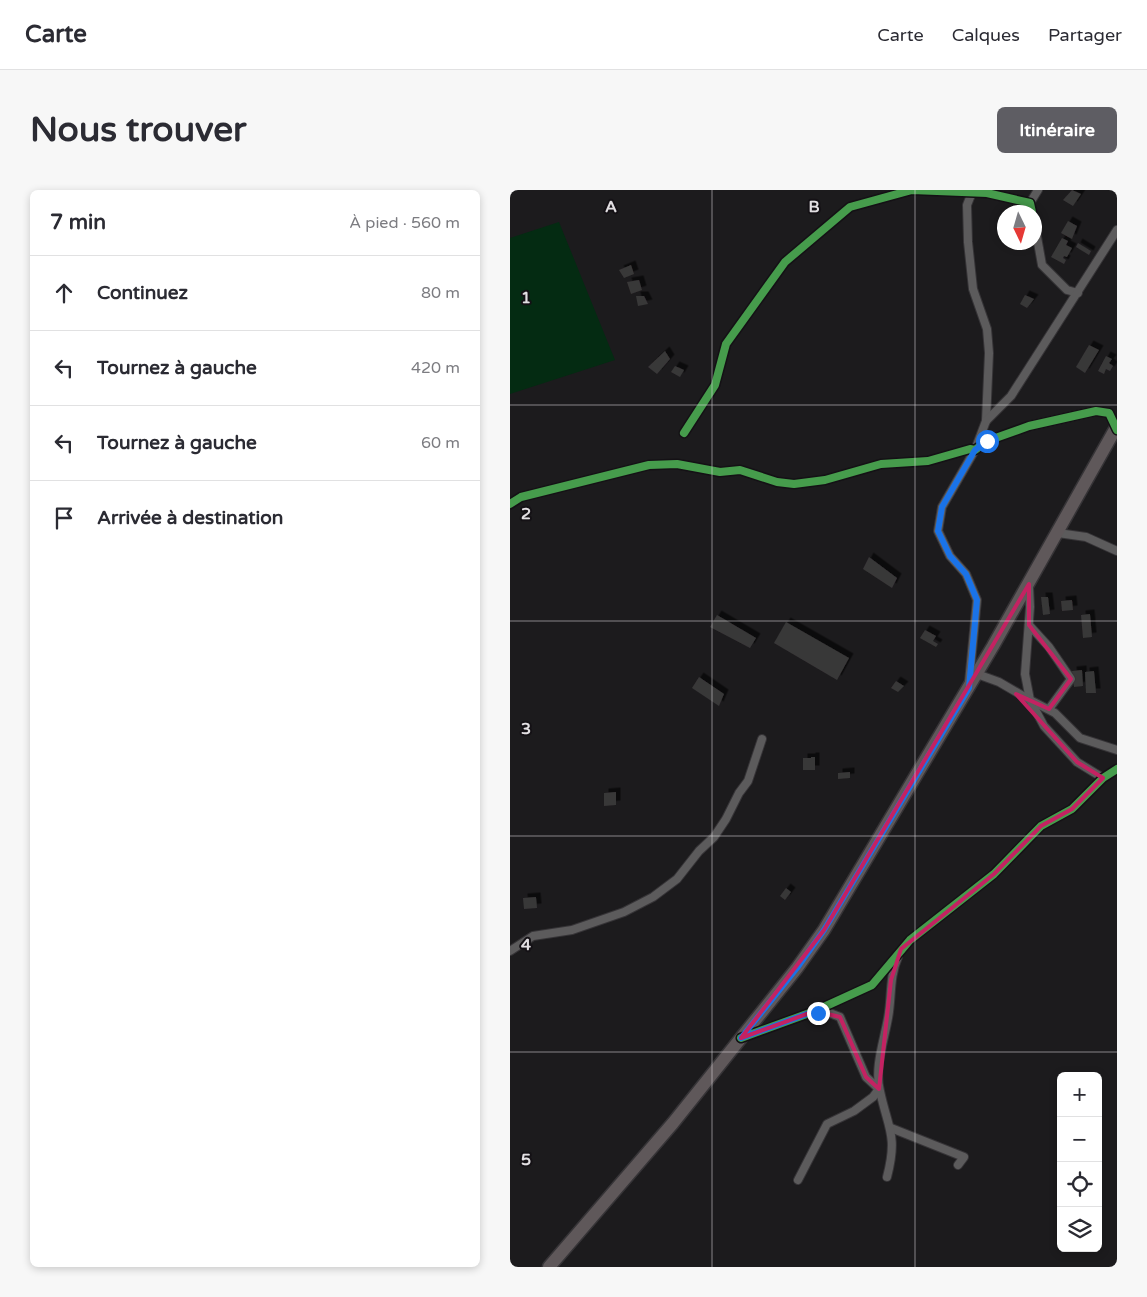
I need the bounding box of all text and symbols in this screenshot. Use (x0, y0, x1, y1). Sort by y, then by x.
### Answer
text: Carte (25, 20, 87, 49)
text: Carte (877, 24, 924, 46)
text: Calques (952, 24, 1020, 46)
text: Partager (1048, 24, 1122, 46)
button: Itinéraire (997, 107, 1117, 153)
text: Nous trouver (30, 109, 246, 151)
text: A (605, 197, 617, 217)
text: B (808, 197, 820, 217)
north arrow (997, 205, 1042, 250)
text: 7 min (50, 210, 106, 235)
text: À pied · 560 m (349, 213, 460, 233)
icon: ahead (50, 279, 78, 307)
text: Continuez (97, 282, 188, 304)
text: 80 m (421, 283, 460, 303)
text: 1 (521, 288, 531, 308)
icon: left (50, 354, 78, 382)
text: Tournez à gauche (97, 357, 257, 379)
text: 420 m (411, 358, 460, 378)
icon: left (50, 429, 78, 457)
route start (976, 430, 999, 453)
text: Tournez à gauche (97, 432, 257, 454)
text: 60 m (421, 433, 460, 453)
icon: arrive (50, 504, 78, 532)
text: 2 (521, 504, 531, 524)
text: Arrivée à destination (97, 507, 283, 529)
text: 3 (521, 719, 531, 739)
text: 4 (521, 935, 531, 955)
route end (807, 1002, 830, 1025)
map controls (1057, 1072, 1102, 1252)
button: + (1057, 1072, 1102, 1117)
button: − (1057, 1117, 1102, 1162)
text: 5 (521, 1150, 531, 1170)
button: locate (1057, 1162, 1102, 1207)
button: layers (1057, 1207, 1102, 1252)

